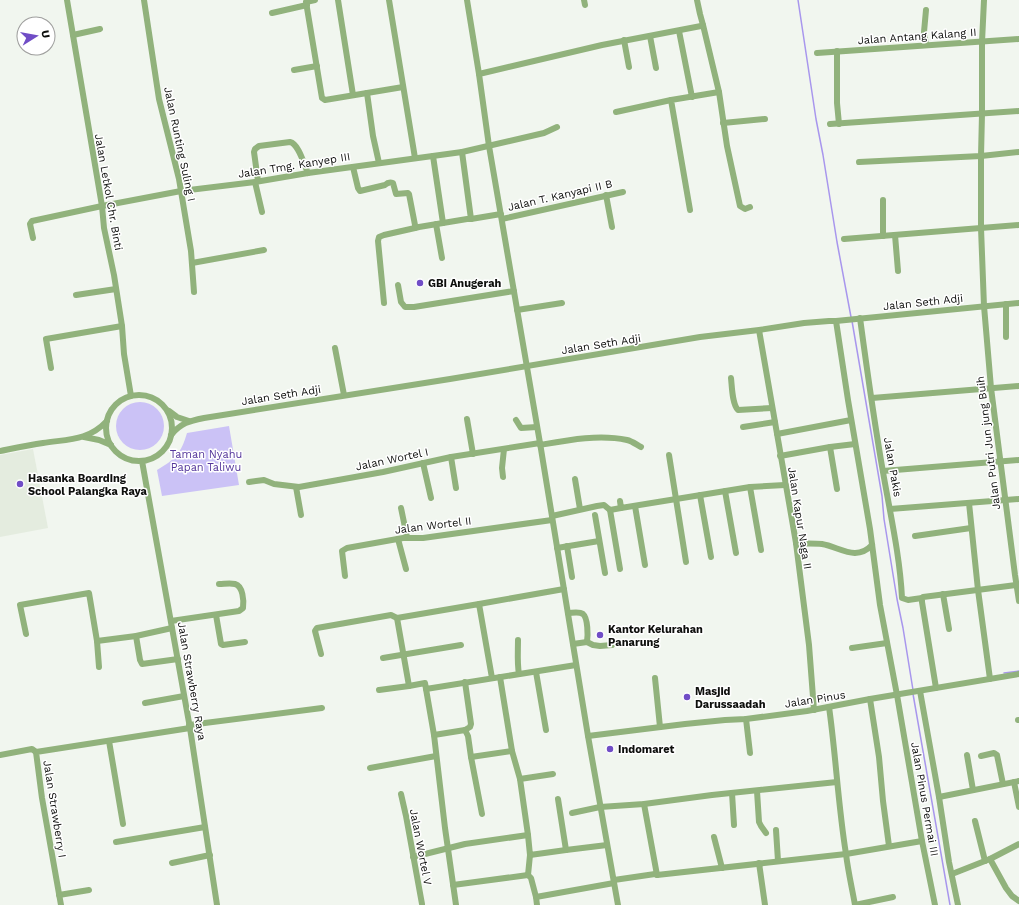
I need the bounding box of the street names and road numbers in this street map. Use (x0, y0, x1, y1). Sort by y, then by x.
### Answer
street label: Jalan Antang Kalang II (857, 26, 977, 47)
street label: Jalan Runting Suling I (161, 86, 198, 203)
street label: Jalan Letkol Chr. Binti (92, 133, 125, 251)
street label: Jalan Tmg. Kanyep III (237, 150, 351, 181)
street label: Jalan T. Kanyapi II B (506, 177, 614, 214)
street label: Jalan Seth Adji (882, 292, 964, 313)
street label: Jalan Seth Adji (560, 332, 642, 357)
street label: Jalan Putri Jun jung Buih (974, 375, 1003, 511)
street label: Jalan Seth Adji (240, 383, 322, 408)
street label: Jalan Pakis (881, 436, 904, 498)
street label: Jalan Wortel I (355, 445, 430, 474)
street label: Jalan Kapur Naga II (785, 466, 814, 570)
street label: Jalan Wortel II (394, 514, 472, 537)
street label: Jalan Strawberry Raya (175, 621, 208, 741)
street label: Jalan Pinus (784, 688, 847, 711)
street label: Jalan Pinus Permai III (908, 741, 941, 857)
street label: Jalan Strawberry I (40, 759, 69, 859)
street label: Jalan Wortel V (407, 808, 434, 886)

